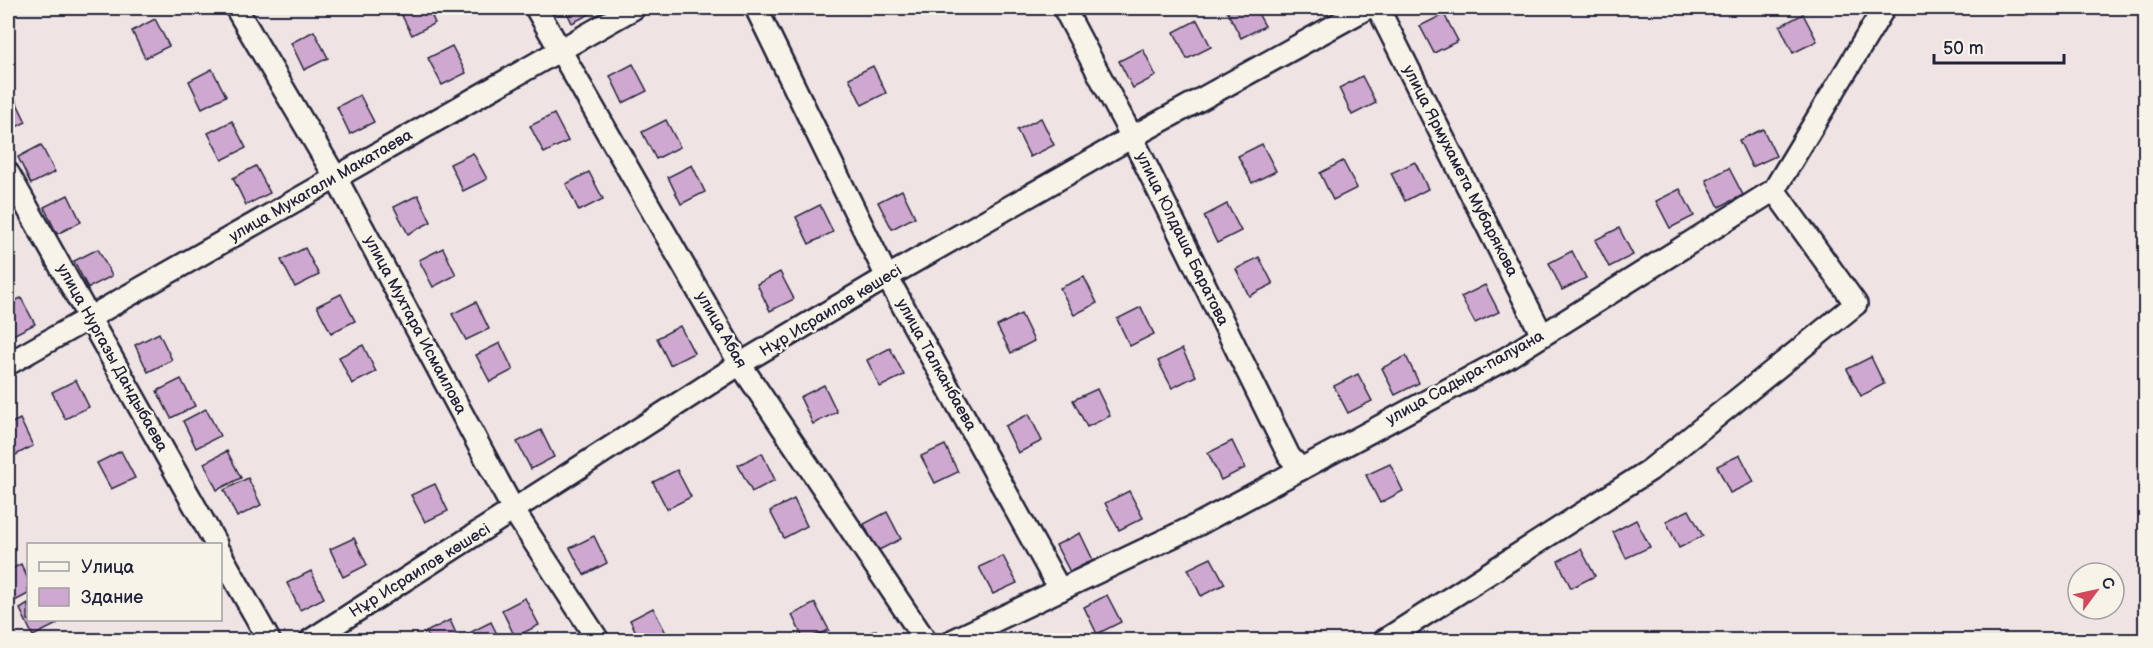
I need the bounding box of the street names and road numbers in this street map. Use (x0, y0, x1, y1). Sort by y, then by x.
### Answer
street label: улица Ярмухамета Мубарякова (1398, 62, 1522, 280)
street label: улица Мукагали Макатаева (226, 125, 417, 246)
street label: улица Юлдаша Баратова (1132, 149, 1233, 329)
street label: улица Мухтара Исмаилова (360, 232, 471, 418)
street label: улица Нургазы Дандыбаева (52, 261, 172, 456)
street label: Нұр Исраилов көшесі (757, 261, 905, 361)
street label: улица Абая (691, 288, 751, 372)
street label: улица Талканбаева (892, 296, 980, 435)
street label: улица Садыра-палуана (1383, 326, 1548, 429)
street label: Нұр Исраилов көшесі (346, 520, 494, 622)

